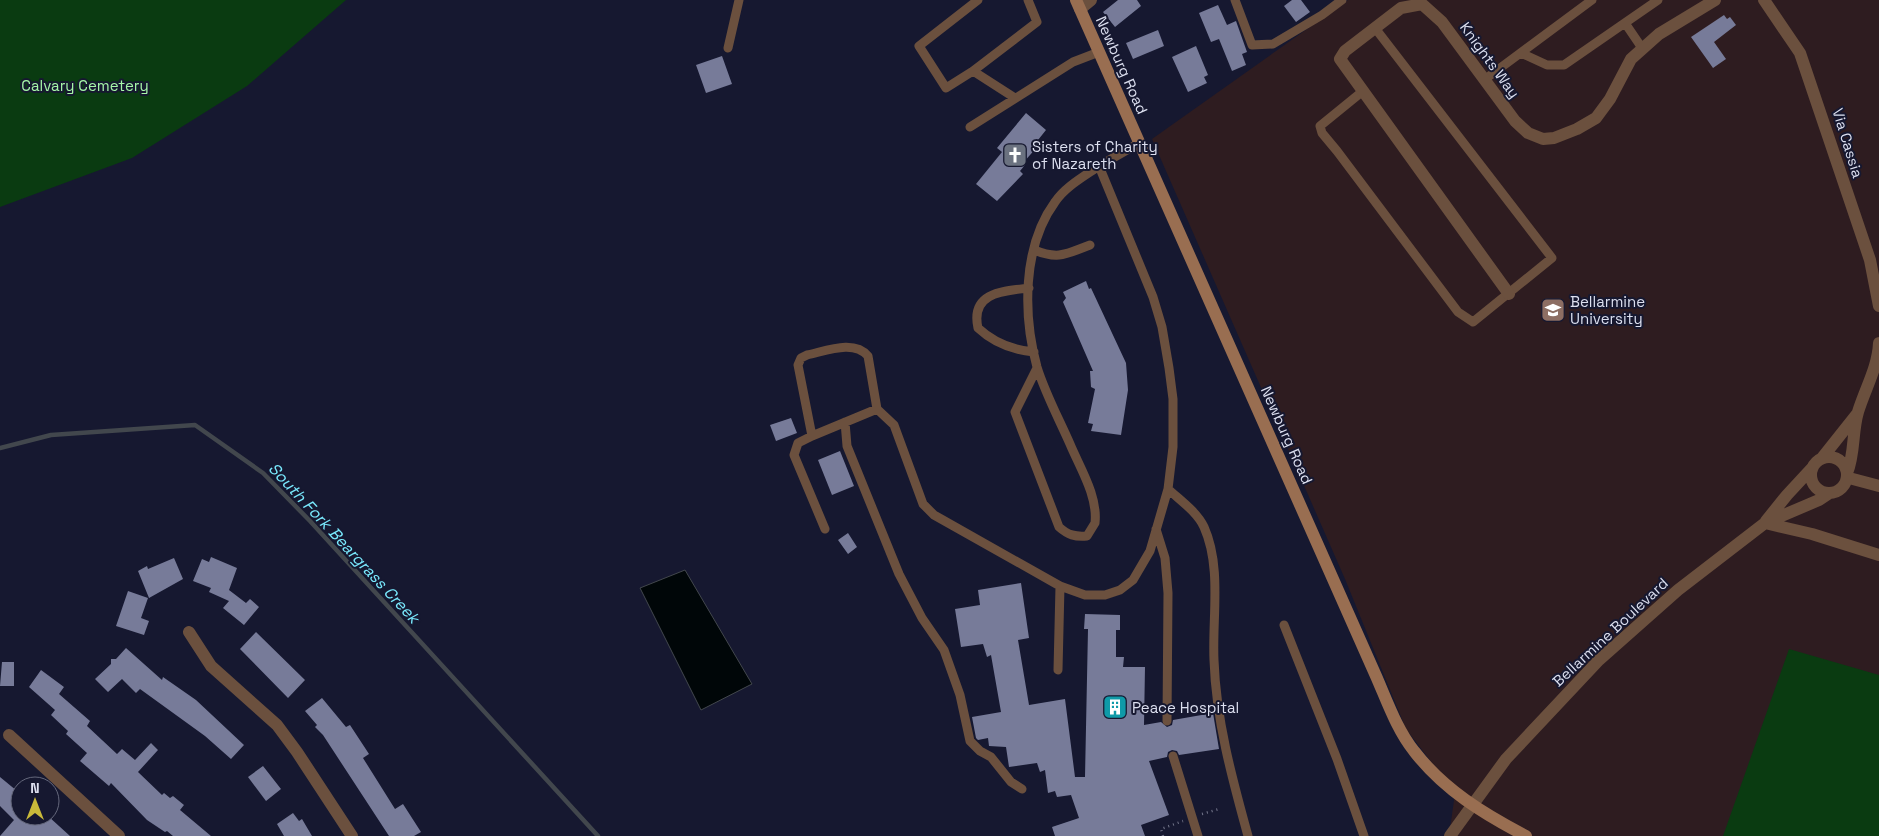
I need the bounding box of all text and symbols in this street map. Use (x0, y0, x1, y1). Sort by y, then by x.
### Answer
street label: Newburg Road (1092, 13, 1152, 117)
street label: Knights Way (1456, 18, 1524, 102)
park label: Calvary Cemetery (21, 76, 149, 95)
street label: Via Cassia (1828, 106, 1868, 180)
place label: Sisters of Charity of Nazareth (1032, 137, 1158, 173)
church icon: Sisters of Charity of Nazareth (1002, 142, 1028, 168)
place label: Bellarmine University (1570, 292, 1645, 328)
school or university icon: Bellarmine University (1540, 297, 1566, 323)
street label: Newburg Road (1257, 383, 1317, 487)
water label: South Fork Beargrass Creek (264, 458, 426, 630)
street label: Bellarmine Boulevard (1548, 574, 1672, 690)
building icon: Peace Hospital (1102, 694, 1128, 720)
place label: Peace Hospital (1132, 698, 1239, 717)
north arrow (10, 776, 60, 826)
text: N (30, 779, 40, 797)

